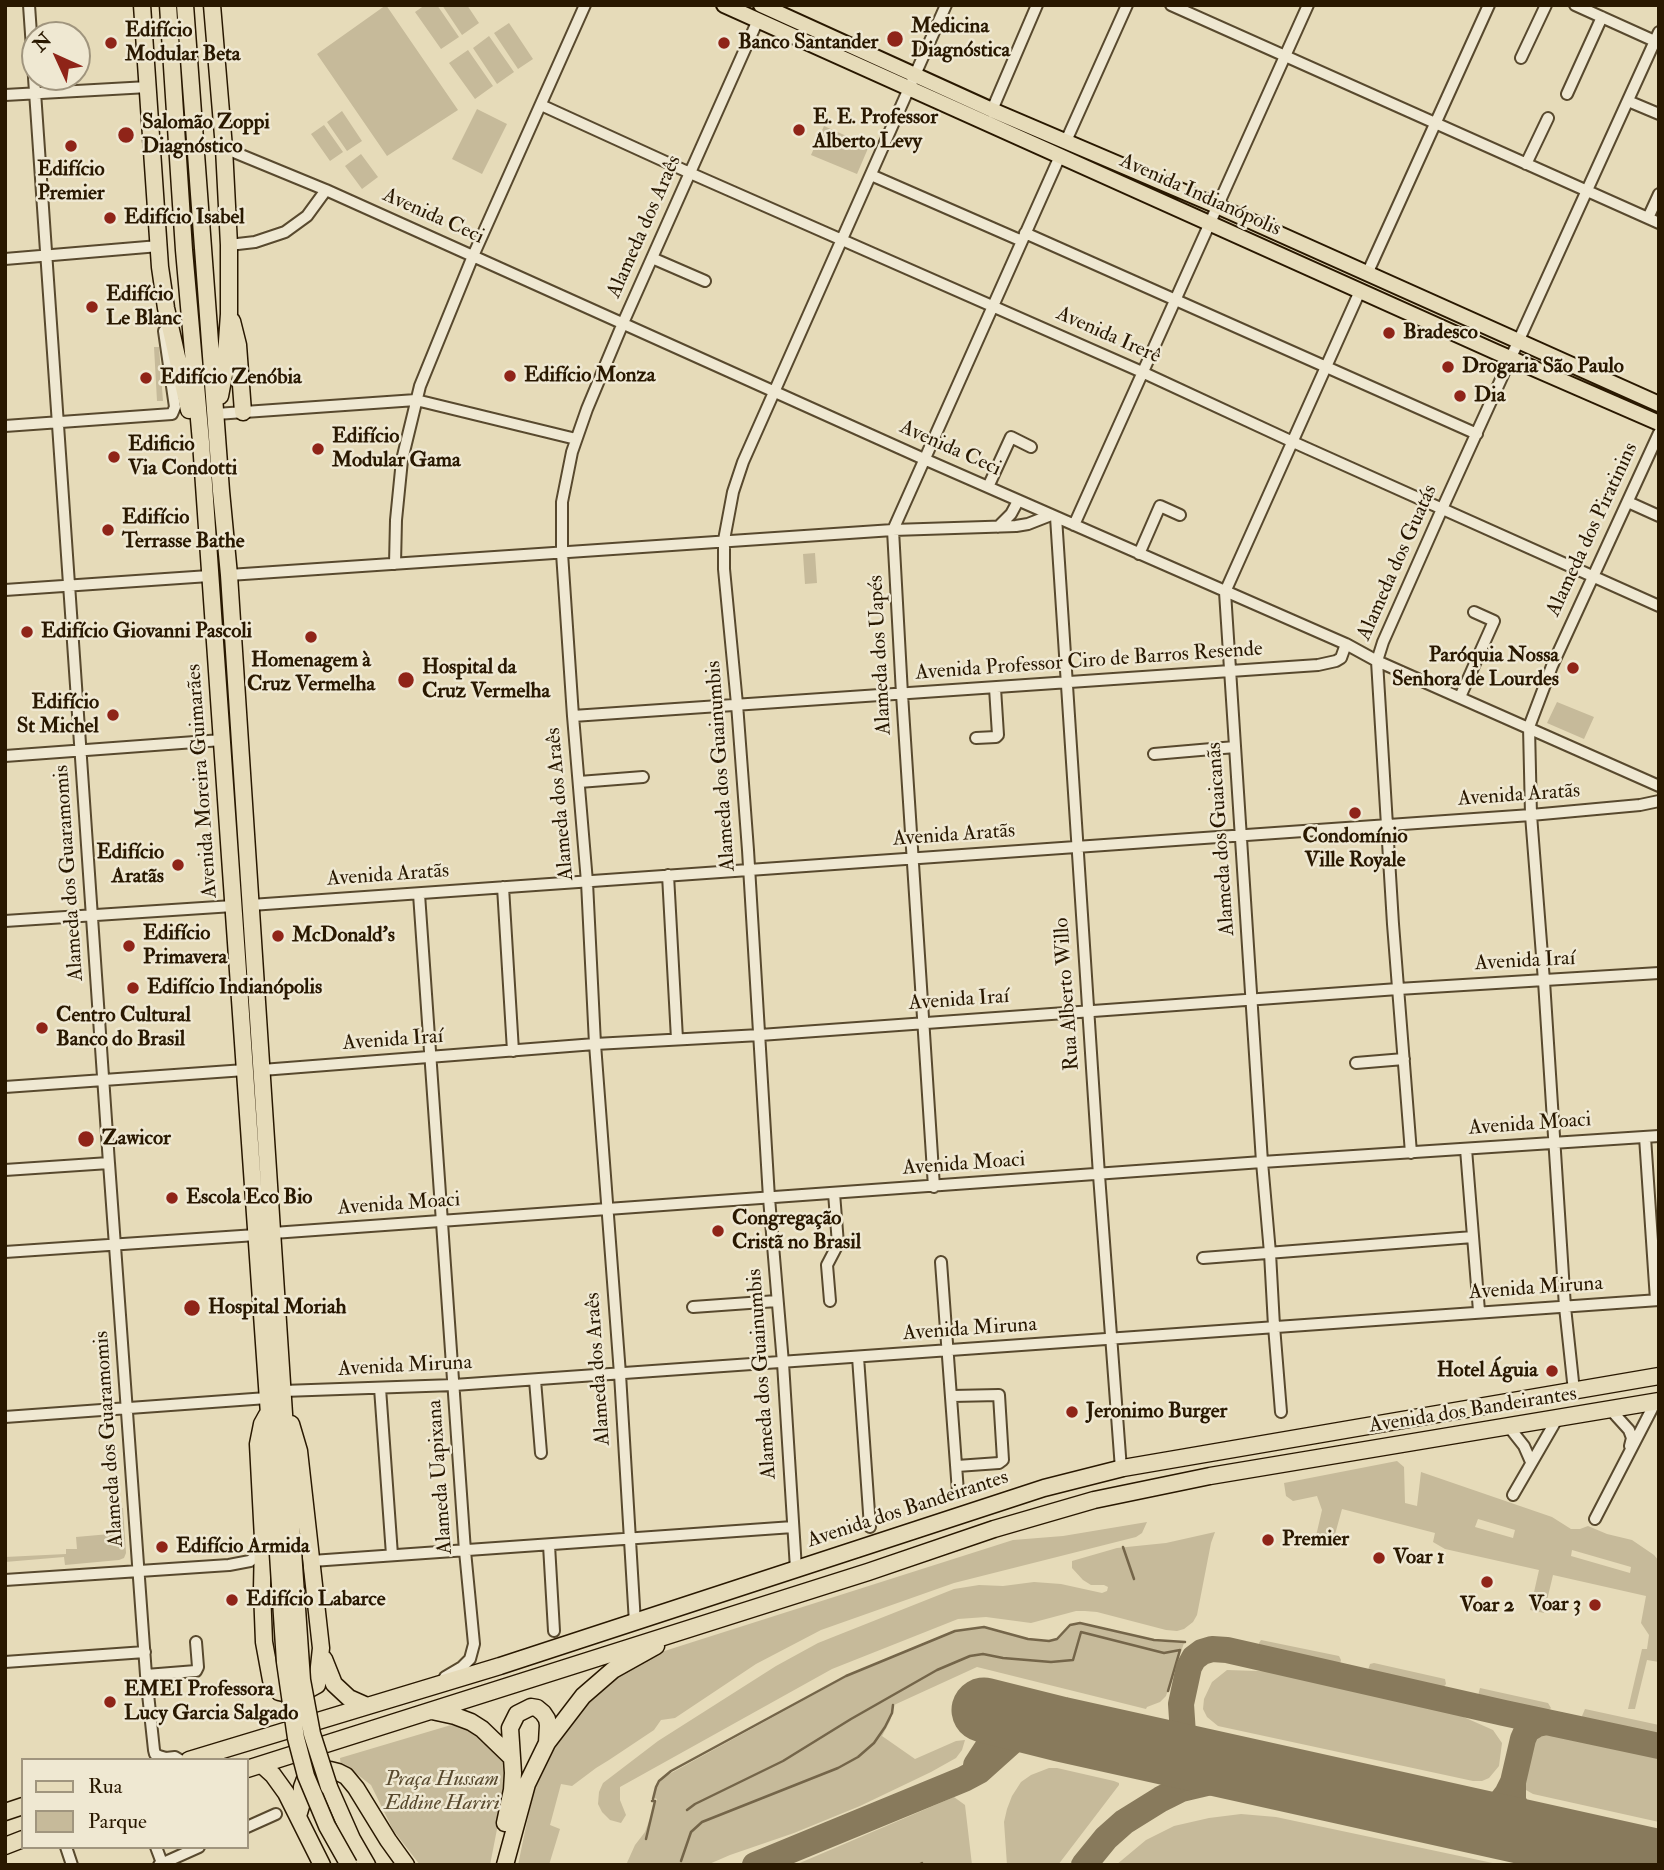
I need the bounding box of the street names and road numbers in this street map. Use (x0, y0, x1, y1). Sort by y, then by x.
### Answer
street label: Avenida Indianópolis (1116, 149, 1284, 243)
street label: Alameda dos Araês (602, 152, 688, 302)
street label: Avenida Ceci (378, 183, 488, 251)
street label: Avenida Irerê (1052, 302, 1164, 370)
street label: Avenida Ceci (895, 415, 1005, 483)
street label: Alameda dos Piratinins (1542, 439, 1644, 621)
street label: Alameda dos Guatás (1352, 481, 1444, 645)
street label: Alameda dos Uapés (864, 574, 898, 736)
street label: Avenida Professor Ciro de Barros Resende (914, 637, 1264, 687)
street label: Alameda dos Guainumbis (702, 660, 742, 872)
street label: Avenida Moreira Guimarães (182, 663, 224, 899)
street label: Alameda dos Araês (542, 726, 580, 882)
street label: Alameda dos Guaicanãs (1203, 741, 1241, 937)
street label: Alameda dos Guaramomis (50, 764, 90, 982)
street label: Avenida Aratãs (1457, 779, 1581, 813)
street label: Avenida Aratãs (892, 819, 1016, 853)
street label: Avenida Aratãs (326, 859, 450, 893)
street label: Rua Alberto Willo (1050, 917, 1086, 1071)
street label: Avenida Iraí (1474, 947, 1576, 977)
street label: Avenida Iraí (908, 985, 1010, 1017)
street label: Avenida Iraí (342, 1025, 444, 1057)
street label: Avenida Moaci (1468, 1108, 1592, 1142)
street label: Avenida Moaci (902, 1148, 1026, 1182)
street label: Avenida Moaci (337, 1188, 461, 1222)
street label: Alameda dos Guainumbis (743, 1268, 783, 1480)
street label: Avenida Miruna (1468, 1272, 1604, 1306)
street label: Alameda dos Araês (581, 1292, 617, 1446)
street label: Avenida Miruna (902, 1313, 1038, 1347)
street label: Alameda dos Guaramomis (90, 1330, 130, 1548)
street label: Avenida Miruna (337, 1351, 473, 1383)
street label: Avenida dos Bandeirantes (1367, 1382, 1579, 1440)
street label: Alameda Uapixana (423, 1399, 459, 1555)
street label: Avenida dos Bandeirantes (804, 1466, 1012, 1554)

